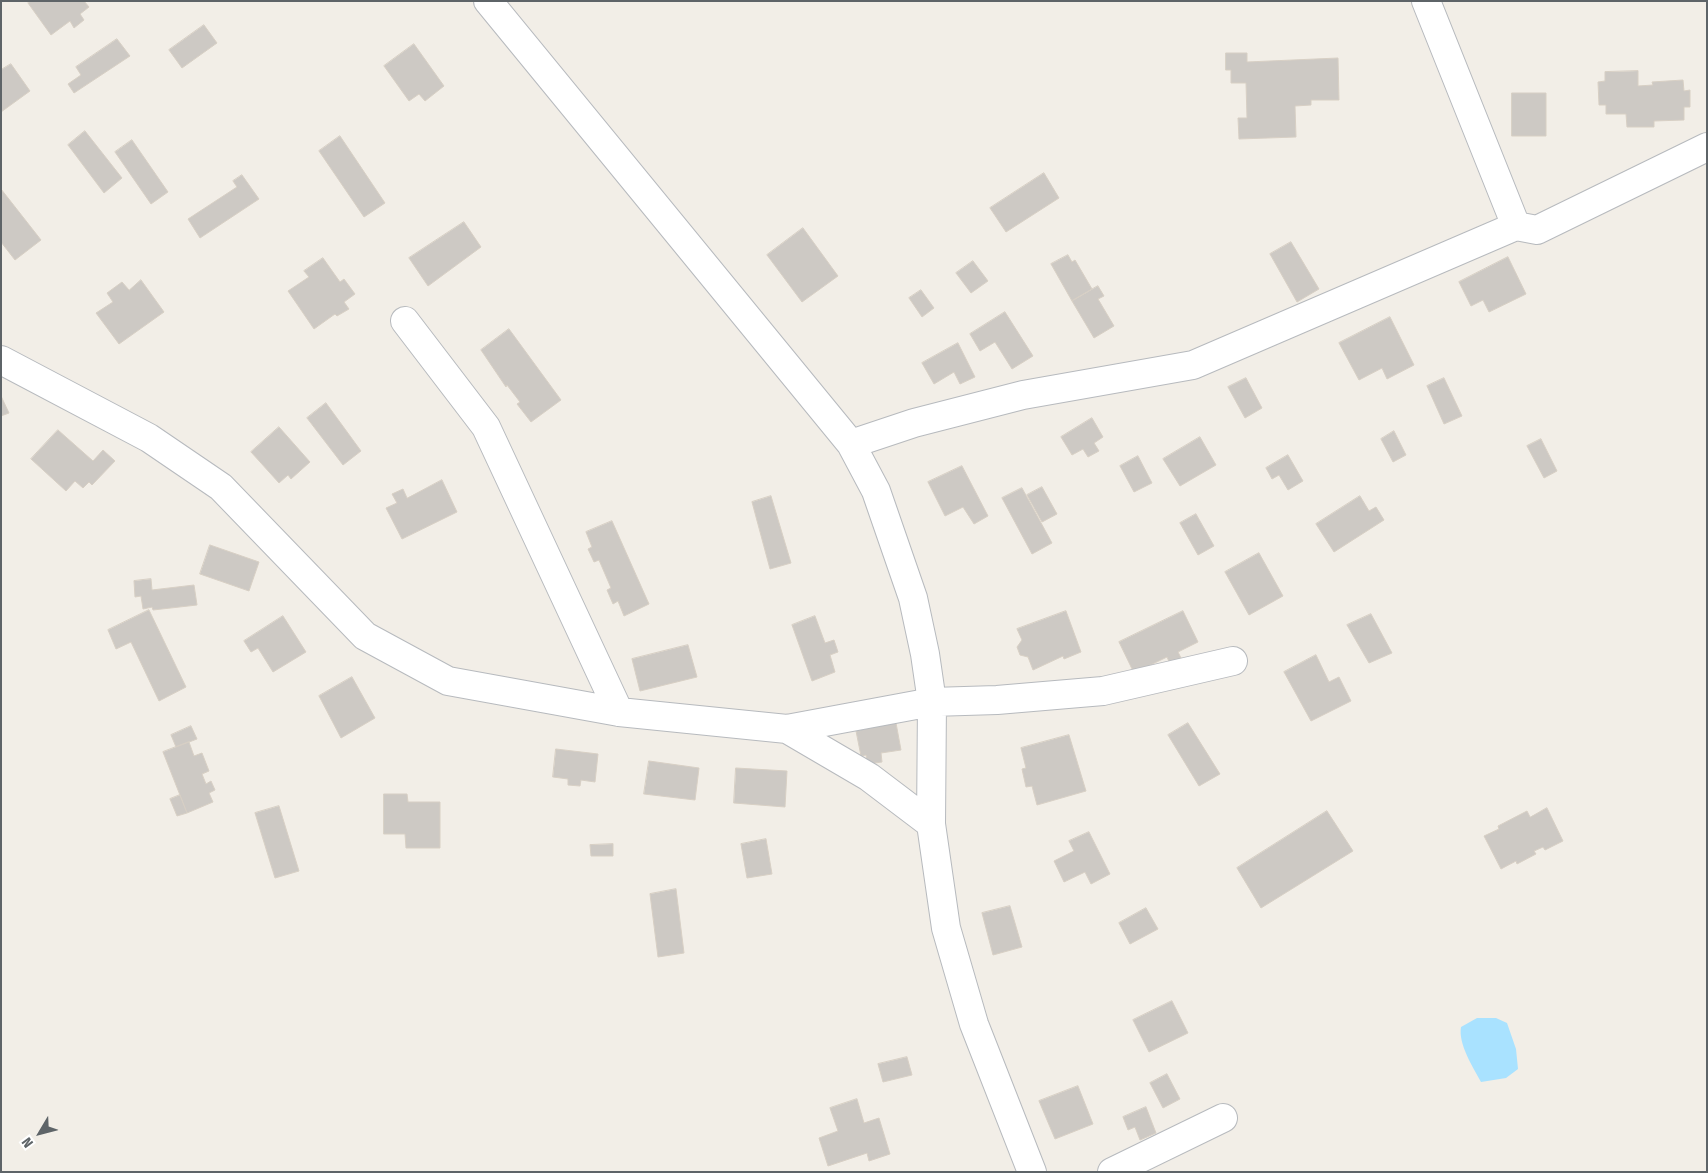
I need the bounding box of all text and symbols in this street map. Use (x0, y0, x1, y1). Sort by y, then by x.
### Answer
north arrow (15, 1108, 65, 1158)
text: N (18, 1134, 37, 1151)

